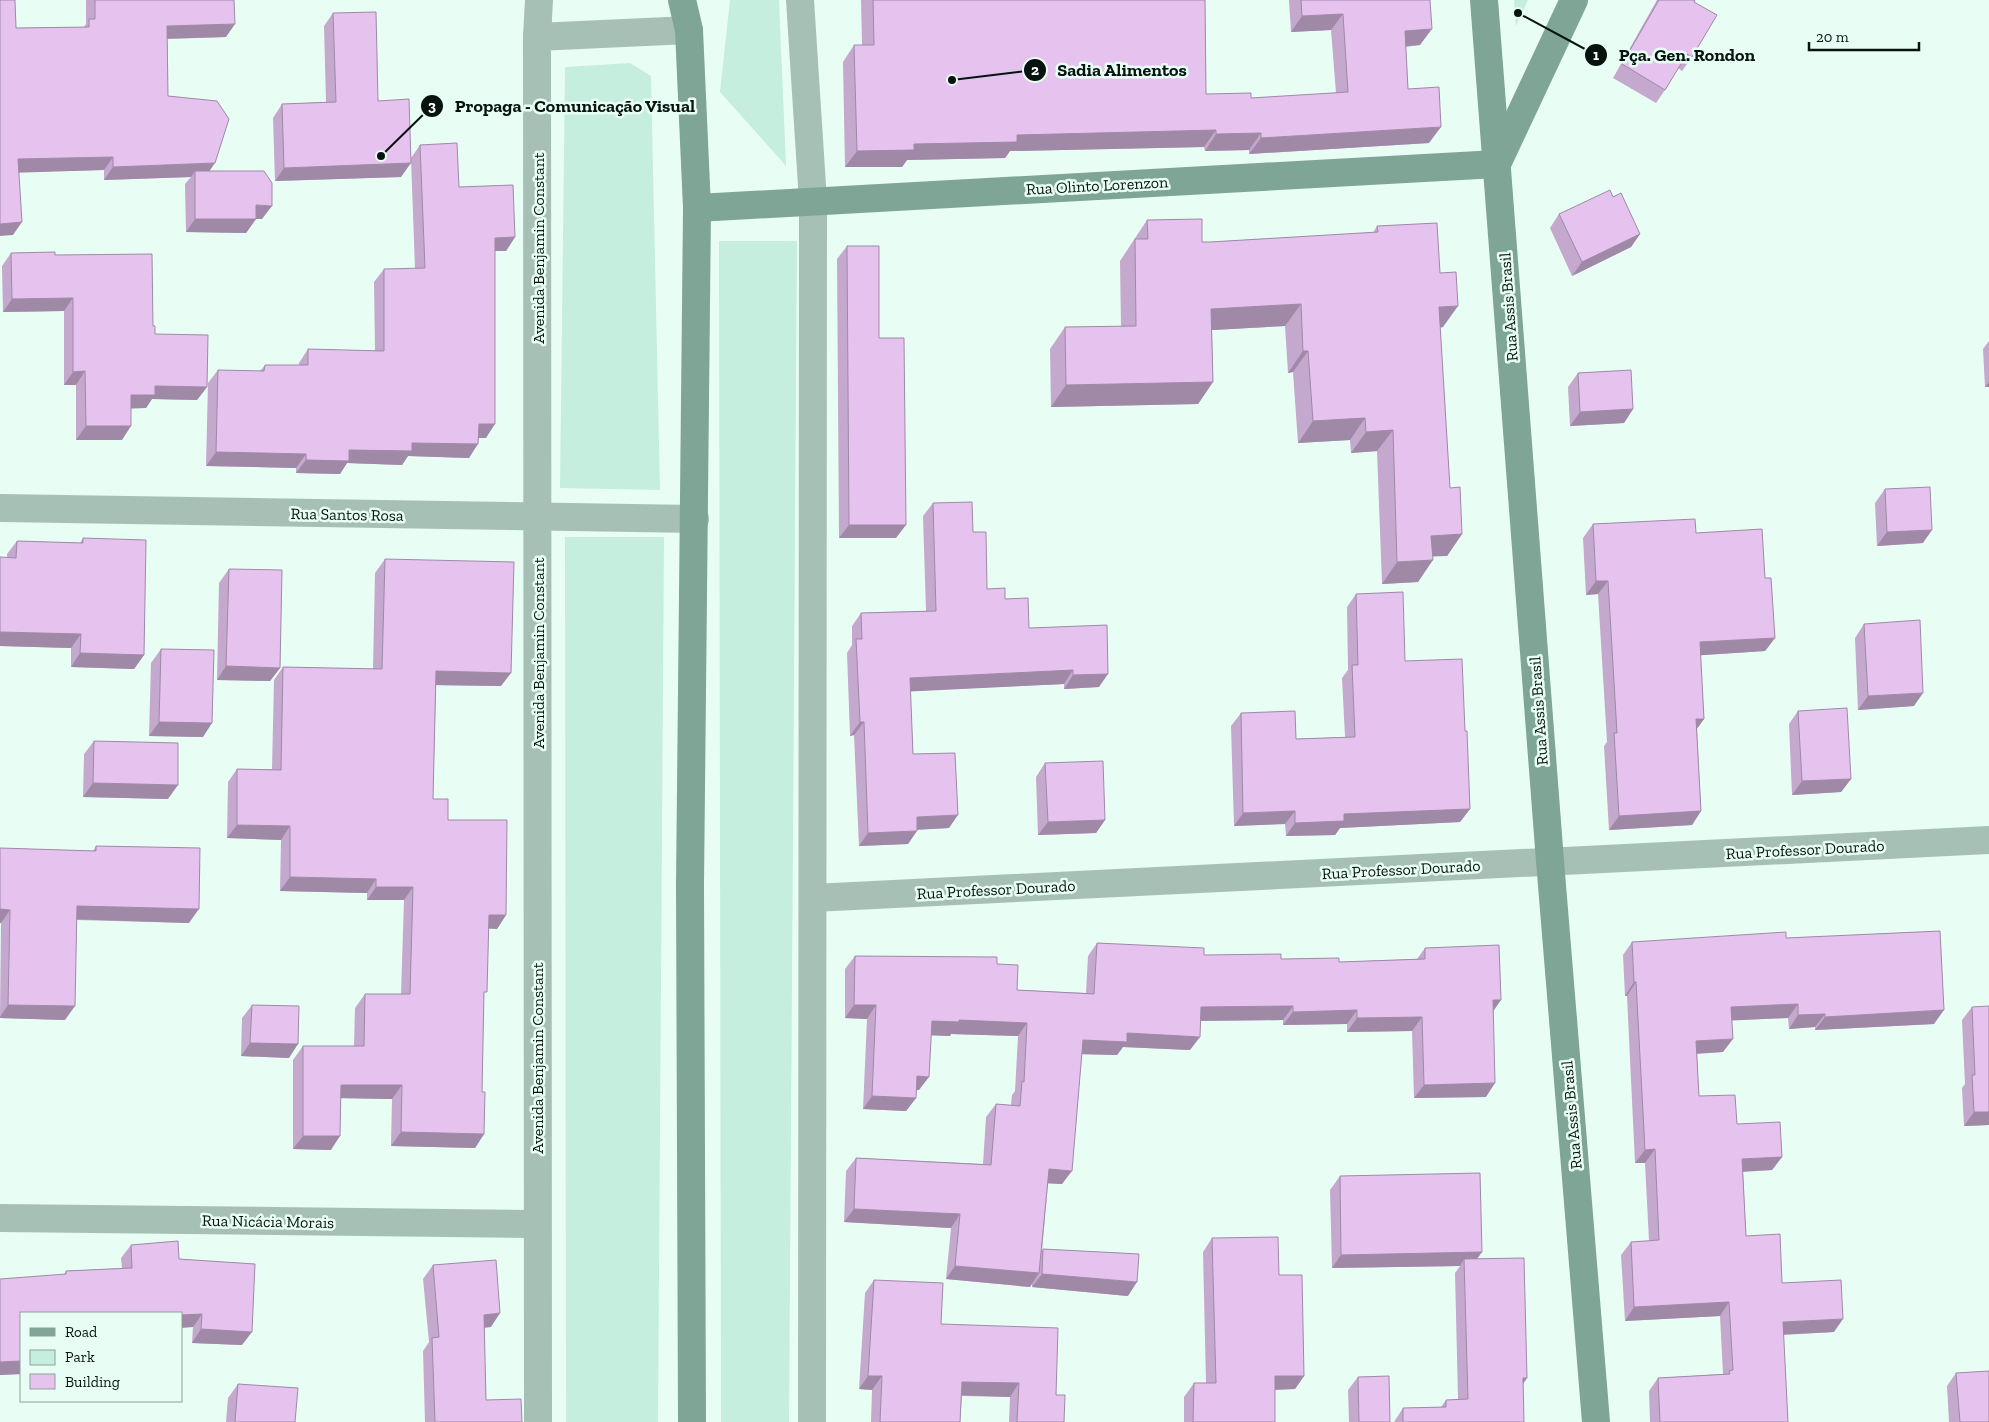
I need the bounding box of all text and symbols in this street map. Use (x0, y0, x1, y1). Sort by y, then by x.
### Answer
scale bar (1809, 20, 1919, 52)
text: 20 m (1816, 28, 1849, 46)
callout: Pça. Gen. Rondon (1584, 39, 1765, 72)
text: Pça. Gen. Rondon (1619, 44, 1756, 66)
text: 1 (1593, 46, 1599, 64)
callout: Sadia Alimentos (1022, 53, 1198, 86)
text: Sadia Alimentos (1057, 59, 1187, 81)
text: 2 (1031, 61, 1039, 79)
callout: Propaga - Comunicação Visual (419, 90, 705, 123)
text: Propaga - Comunicação Visual (455, 95, 695, 117)
text: 3 (428, 97, 436, 115)
street label: Avenida Benjamin Constant (529, 152, 548, 344)
street label: Rua Olinto Lorenzon (1025, 172, 1170, 199)
street label: Rua Assis Brasil (1495, 252, 1522, 362)
street label: Rua Santos Rosa (290, 504, 404, 525)
street label: Avenida Benjamin Constant (529, 557, 548, 749)
street label: Rua Assis Brasil (1525, 656, 1552, 766)
street label: Rua Professor Dourado (1725, 836, 1885, 863)
street label: Rua Professor Dourado (1321, 856, 1481, 883)
street label: Rua Professor Dourado (916, 876, 1076, 903)
street label: Avenida Benjamin Constant (528, 962, 547, 1154)
street label: Rua Assis Brasil (1557, 1060, 1586, 1170)
street label: Rua Nicácia Morais (202, 1211, 334, 1232)
legend (20, 1312, 182, 1402)
text: Road (65, 1323, 98, 1341)
text: Park (65, 1348, 95, 1366)
text: Building (65, 1373, 120, 1391)

